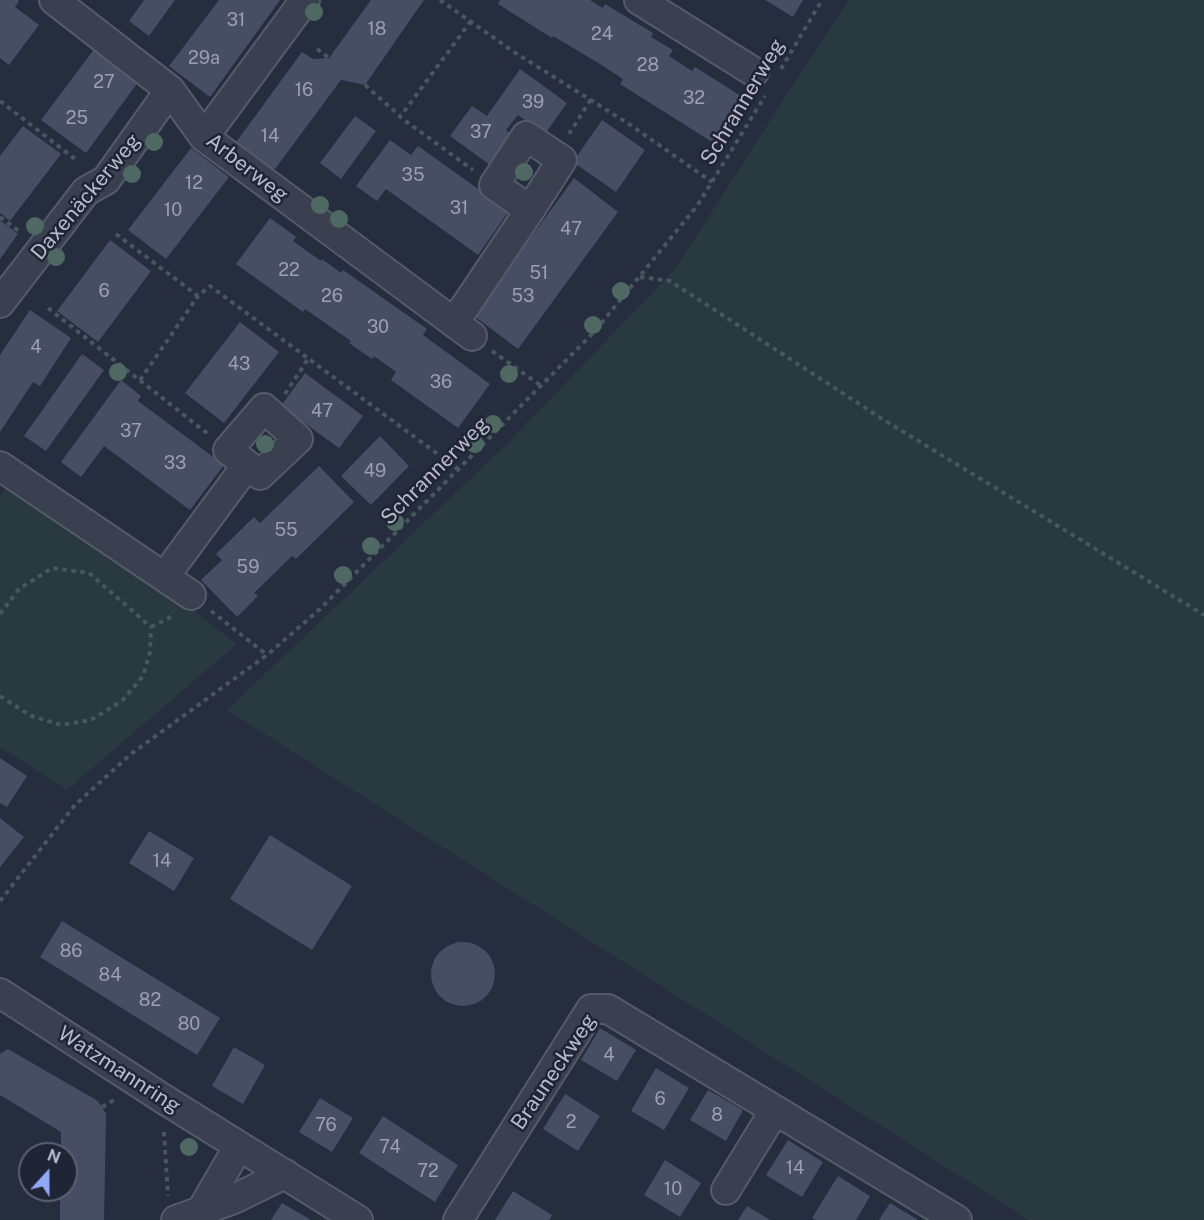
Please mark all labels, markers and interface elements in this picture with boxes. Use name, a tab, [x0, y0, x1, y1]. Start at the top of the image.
house number: 31	[227, 9, 245, 31]
house number: 18	[368, 18, 386, 40]
house number: 24	[591, 23, 613, 45]
street label: Schrannerweg	[695, 34, 791, 170]
house number: 29a	[188, 47, 220, 69]
house number: 28	[637, 54, 659, 76]
house number: 27	[93, 71, 115, 93]
house number: 16	[295, 79, 313, 101]
house number: 32	[683, 87, 705, 109]
house number: 39	[522, 91, 544, 113]
house number: 25	[66, 107, 88, 129]
house number: 37	[470, 121, 492, 143]
house number: 14	[261, 125, 279, 147]
street label: Arberweg	[201, 128, 293, 208]
street label: Daxenäckerweg	[26, 129, 146, 265]
house number: 35	[402, 164, 424, 186]
house number: 12	[185, 172, 203, 194]
house number: 31	[450, 197, 468, 219]
house number: 10	[164, 199, 182, 221]
house number: 47	[560, 218, 582, 240]
house number: 22	[278, 259, 300, 281]
house number: 51	[530, 262, 548, 284]
house number: 6	[98, 280, 110, 302]
house number: 26	[321, 285, 343, 307]
house number: 53	[512, 285, 534, 307]
house number: 30	[367, 316, 389, 338]
house number: 4	[30, 336, 42, 358]
house number: 43	[228, 353, 250, 375]
house number: 36	[430, 371, 452, 393]
house number: 47	[311, 400, 333, 422]
street label: Schrannerweg	[376, 412, 494, 530]
house number: 37	[120, 420, 142, 442]
house number: 33	[164, 452, 186, 474]
house number: 49	[364, 460, 386, 482]
house number: 55	[274, 519, 298, 541]
house number: 59	[237, 556, 259, 578]
house number: 14	[153, 850, 171, 872]
house number: 86	[60, 940, 82, 962]
house number: 84	[99, 964, 121, 986]
house number: 82	[139, 989, 161, 1011]
street label: Brauneckweg	[506, 1009, 602, 1135]
house number: 80	[178, 1013, 200, 1035]
street label: Watzmannring	[53, 1021, 185, 1119]
house number: 4	[603, 1044, 615, 1066]
house number: 6	[654, 1088, 666, 1110]
house number: 8	[711, 1104, 723, 1126]
house number: 2	[566, 1111, 576, 1133]
house number: 76	[315, 1114, 337, 1136]
house number: 74	[379, 1136, 401, 1158]
north arrow	[18, 1142, 78, 1202]
text: N	[45, 1145, 63, 1168]
house number: 14	[786, 1157, 804, 1179]
house number: 72	[417, 1160, 439, 1182]
house number: 10	[664, 1178, 682, 1200]

